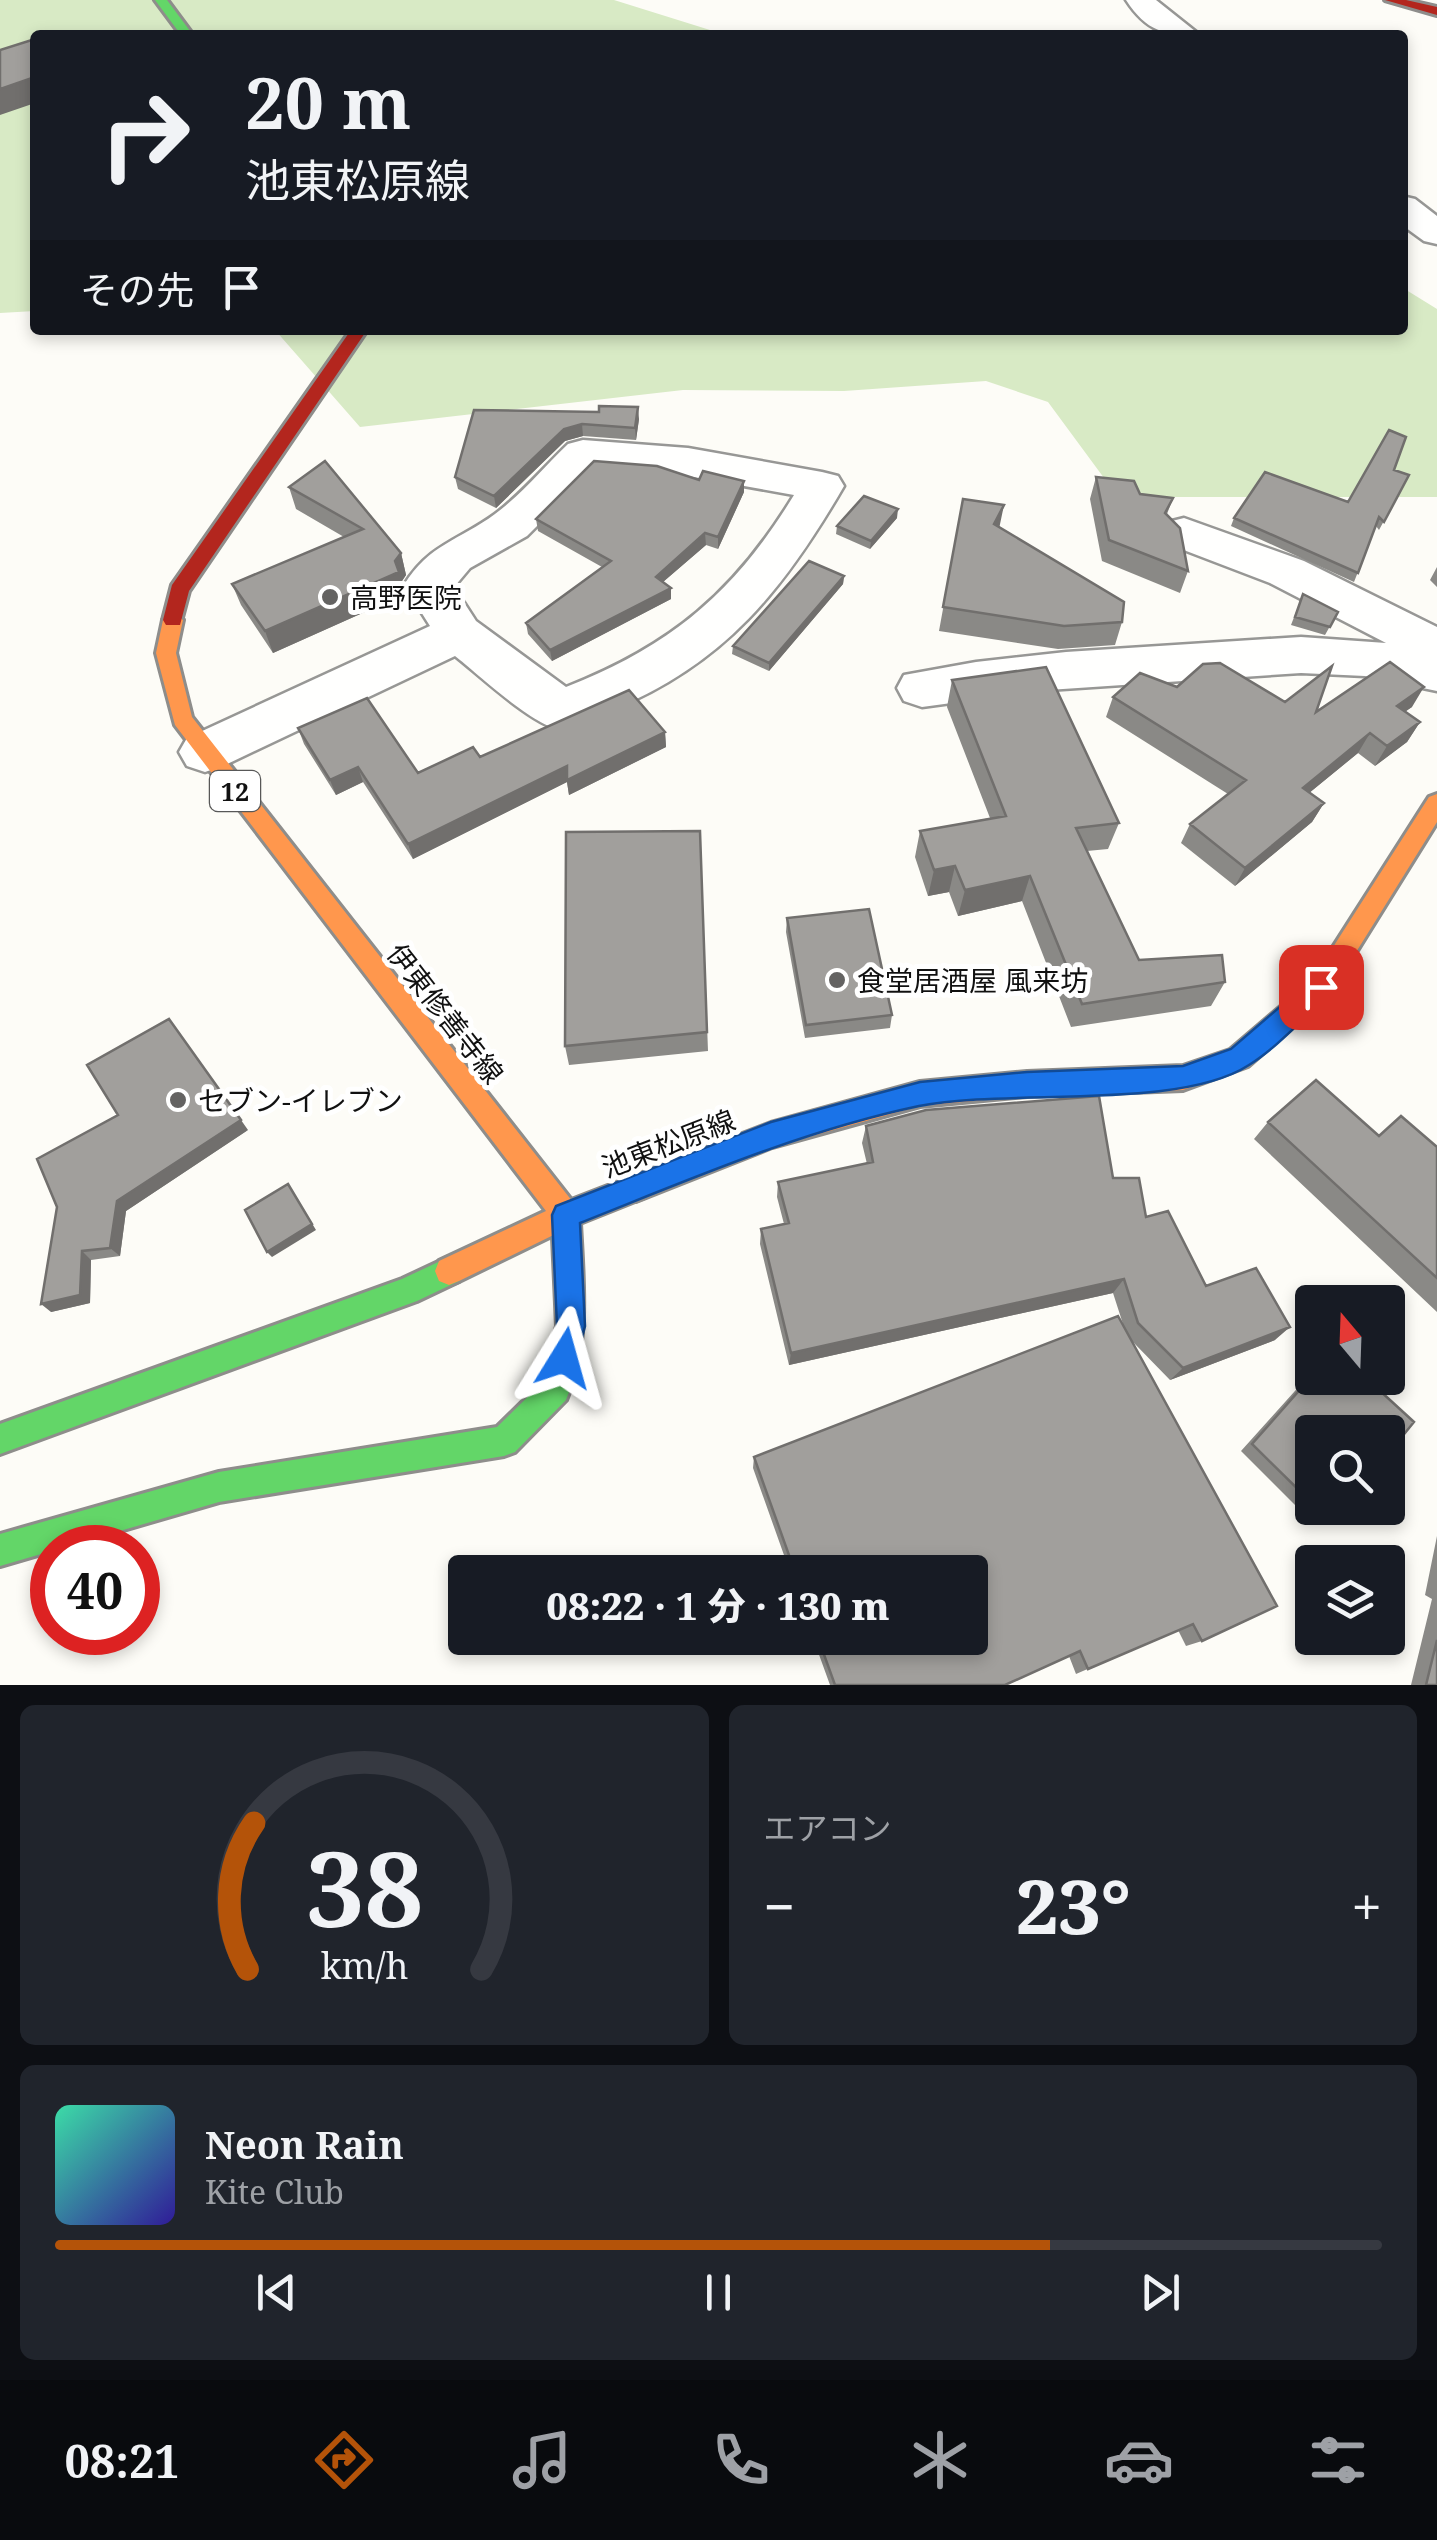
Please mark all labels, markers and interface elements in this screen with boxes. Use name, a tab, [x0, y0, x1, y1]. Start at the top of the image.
text: 20 m	[245, 54, 411, 150]
icon: right	[80, 70, 210, 200]
text: 池東松原線	[245, 149, 470, 210]
icon: arrive	[214, 260, 269, 315]
text: その先	[80, 263, 194, 315]
place label: 高野医院	[350, 578, 462, 616]
marker: 高野医院	[319, 586, 341, 608]
road number: 12	[210, 771, 260, 811]
street label: 伊東修善寺線	[379, 935, 513, 1091]
pin	[1279, 945, 1364, 1030]
icon: arrive	[1294, 960, 1349, 1015]
place label: 食堂居酒屋 風来坊	[857, 961, 1088, 999]
marker: 食堂居酒屋 風来坊	[826, 969, 848, 991]
place label: セブン-イレブン	[198, 1081, 403, 1119]
marker: セブン-イレブン	[167, 1089, 189, 1111]
street label: 池東松原線	[596, 1100, 740, 1186]
north arrow	[1295, 1285, 1405, 1395]
map controls	[1295, 1285, 1405, 1655]
position arrow	[512, 1306, 616, 1410]
button: search	[1295, 1415, 1405, 1525]
speed limit sign: 40	[30, 1525, 160, 1655]
button: layers	[1295, 1545, 1405, 1655]
text: 08:22 · 1 分 · 130 m	[546, 1579, 890, 1631]
text: エアコン	[764, 1806, 892, 1849]
text: 38	[305, 1816, 423, 1957]
text: 23°	[1016, 1854, 1131, 1956]
text: −	[764, 1868, 795, 1943]
text: +	[1351, 1868, 1382, 1943]
text: km/h	[320, 1941, 408, 1989]
text: Neon Rain	[205, 2118, 404, 2170]
text: Kite Club	[205, 2170, 344, 2213]
icon: previous	[249, 2265, 304, 2320]
icon: pause	[691, 2265, 746, 2320]
icon: next	[1133, 2265, 1188, 2320]
icon: directions	[309, 2425, 379, 2495]
icon: music	[507, 2425, 577, 2495]
icon: phone	[706, 2425, 776, 2495]
icon: climate	[905, 2425, 975, 2495]
icon: car	[1104, 2425, 1174, 2495]
icon: filters	[1303, 2425, 1373, 2495]
text: 08:21	[64, 2430, 180, 2491]

